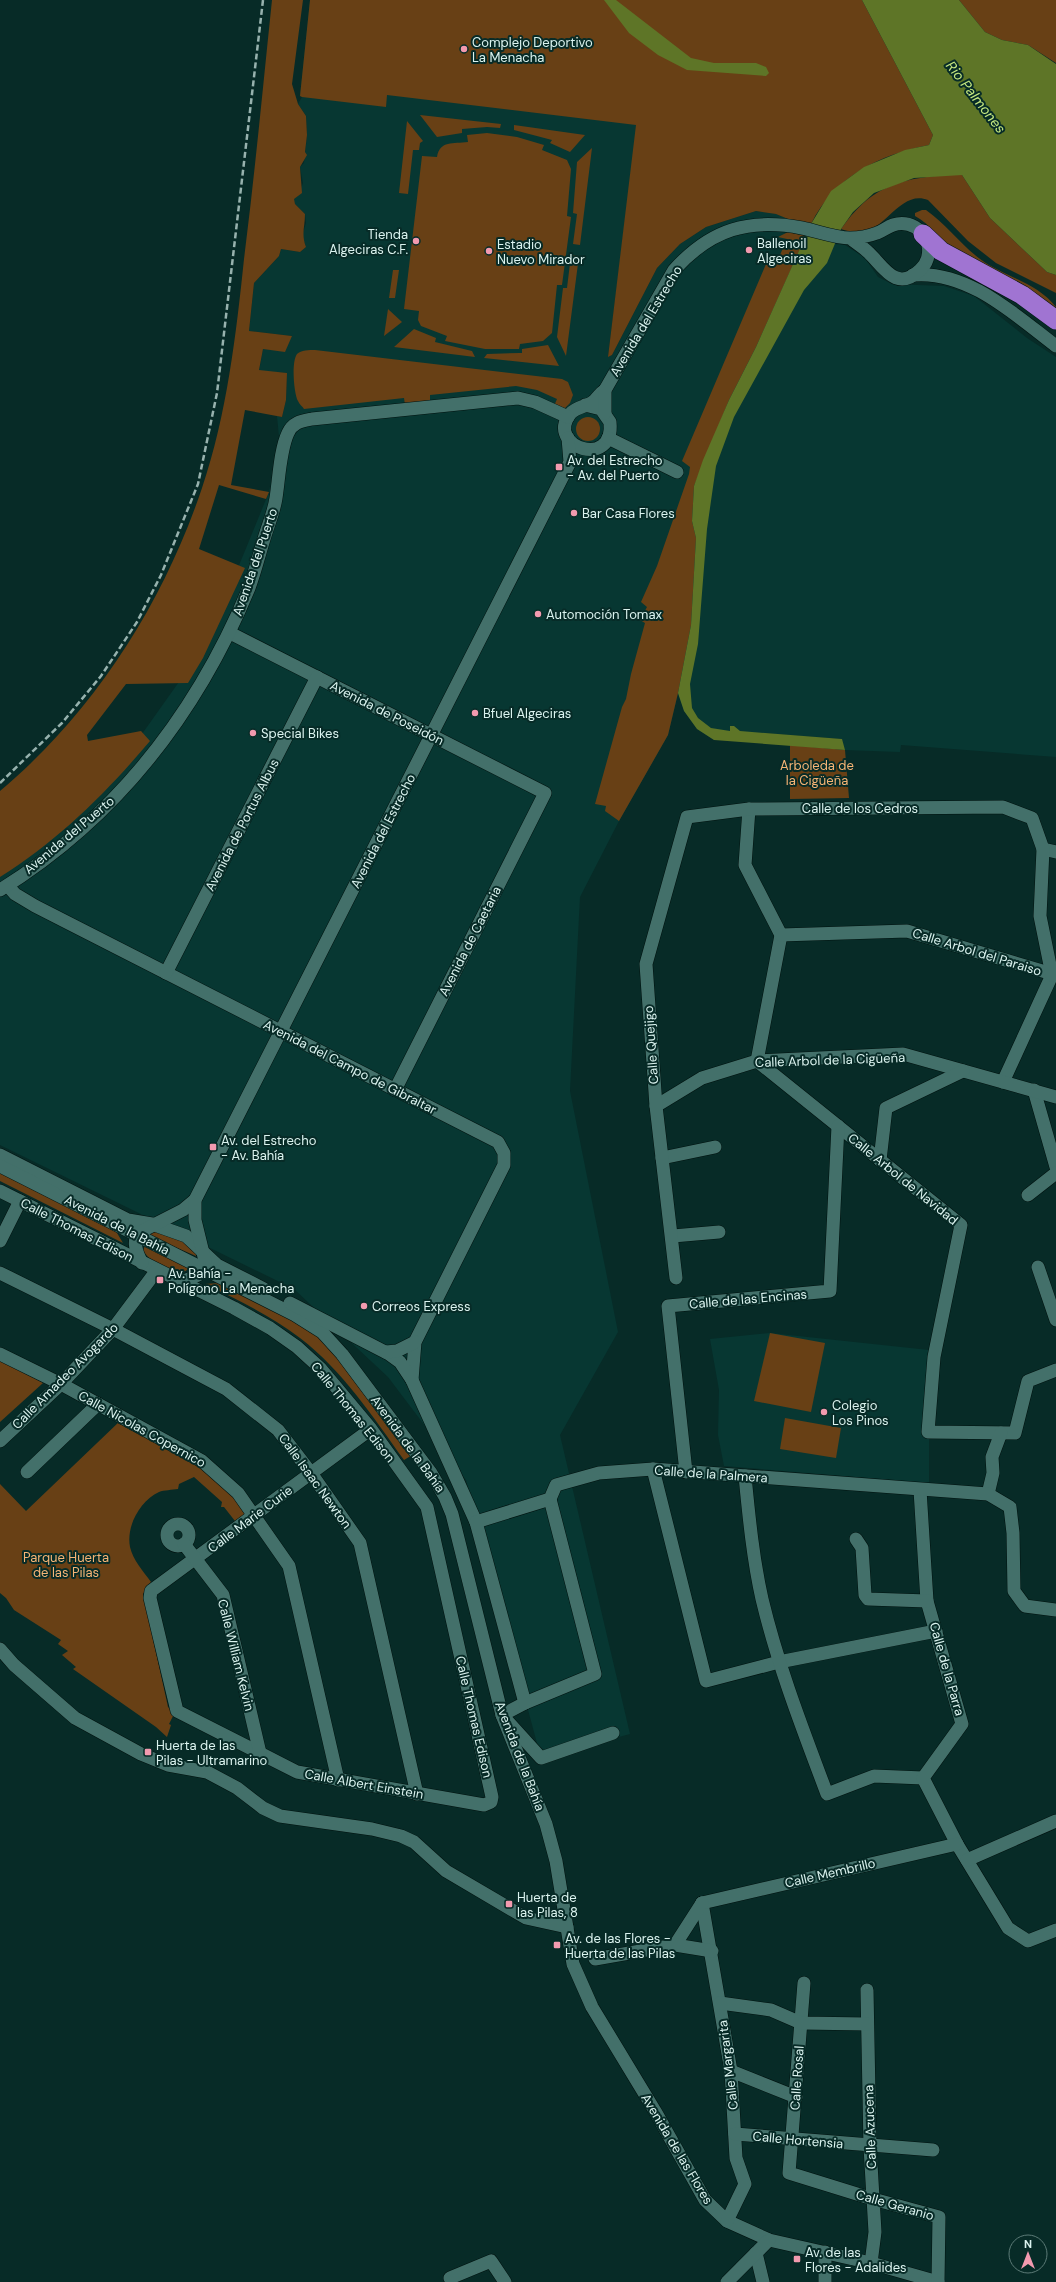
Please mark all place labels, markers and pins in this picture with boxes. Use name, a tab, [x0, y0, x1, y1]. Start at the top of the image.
place label: Complejo Deportivo La Menacha	[472, 34, 593, 66]
marker: Complejo Deportivo La Menacha	[459, 44, 469, 54]
place label: Tienda Algeciras C.F.	[329, 226, 408, 258]
place label: Ballenoil Algeciras	[757, 235, 812, 267]
marker: Tienda Algeciras C.F.	[411, 236, 421, 246]
place label: Estadio Nuevo Mirador	[497, 236, 585, 268]
marker: Ballenoil Algeciras	[744, 245, 754, 255]
marker: Estadio Nuevo Mirador	[484, 246, 494, 256]
place label: Av. del Estrecho - Av. del Puerto	[567, 452, 663, 484]
marker: Av. del Estrecho - Av. del Puerto	[554, 462, 564, 472]
place label: Bar Casa Flores	[582, 505, 675, 522]
marker: Bar Casa Flores	[569, 508, 579, 518]
place label: Automoción Tomax	[546, 606, 663, 623]
marker: Automoción Tomax	[533, 609, 543, 619]
place label: Bfuel Algeciras	[483, 705, 571, 722]
marker: Bfuel Algeciras	[470, 708, 480, 718]
place label: Special Bikes	[261, 725, 339, 742]
marker: Special Bikes	[248, 728, 258, 738]
place label: Av. del Estrecho - Av. Bahía	[221, 1132, 317, 1164]
marker: Av. del Estrecho - Av. Bahía	[208, 1142, 218, 1152]
place label: Av. Bahía - Polígono La Menacha	[168, 1265, 294, 1297]
marker: Av. Bahía - Polígono La Menacha	[155, 1275, 165, 1285]
place label: Correos Express	[372, 1298, 470, 1315]
marker: Correos Express	[359, 1301, 369, 1311]
place label: Colegio Los Pinos	[832, 1397, 889, 1429]
marker: Colegio Los Pinos	[819, 1407, 829, 1417]
place label: Huerta de las Pilas - Ultramarino	[156, 1737, 268, 1769]
marker: Huerta de las Pilas - Ultramarino	[143, 1747, 153, 1757]
place label: Huerta de las Pilas, 8	[517, 1889, 578, 1921]
marker: Huerta de las Pilas, 8	[504, 1899, 514, 1909]
place label: Av. de las Flores - Huerta de las Pilas	[565, 1930, 675, 1962]
marker: Av. de las Flores - Huerta de las Pilas	[552, 1940, 562, 1950]
place label: Av. de las Flores - Adalides	[805, 2244, 907, 2276]
marker: Av. de las Flores - Adalides	[792, 2254, 802, 2264]

